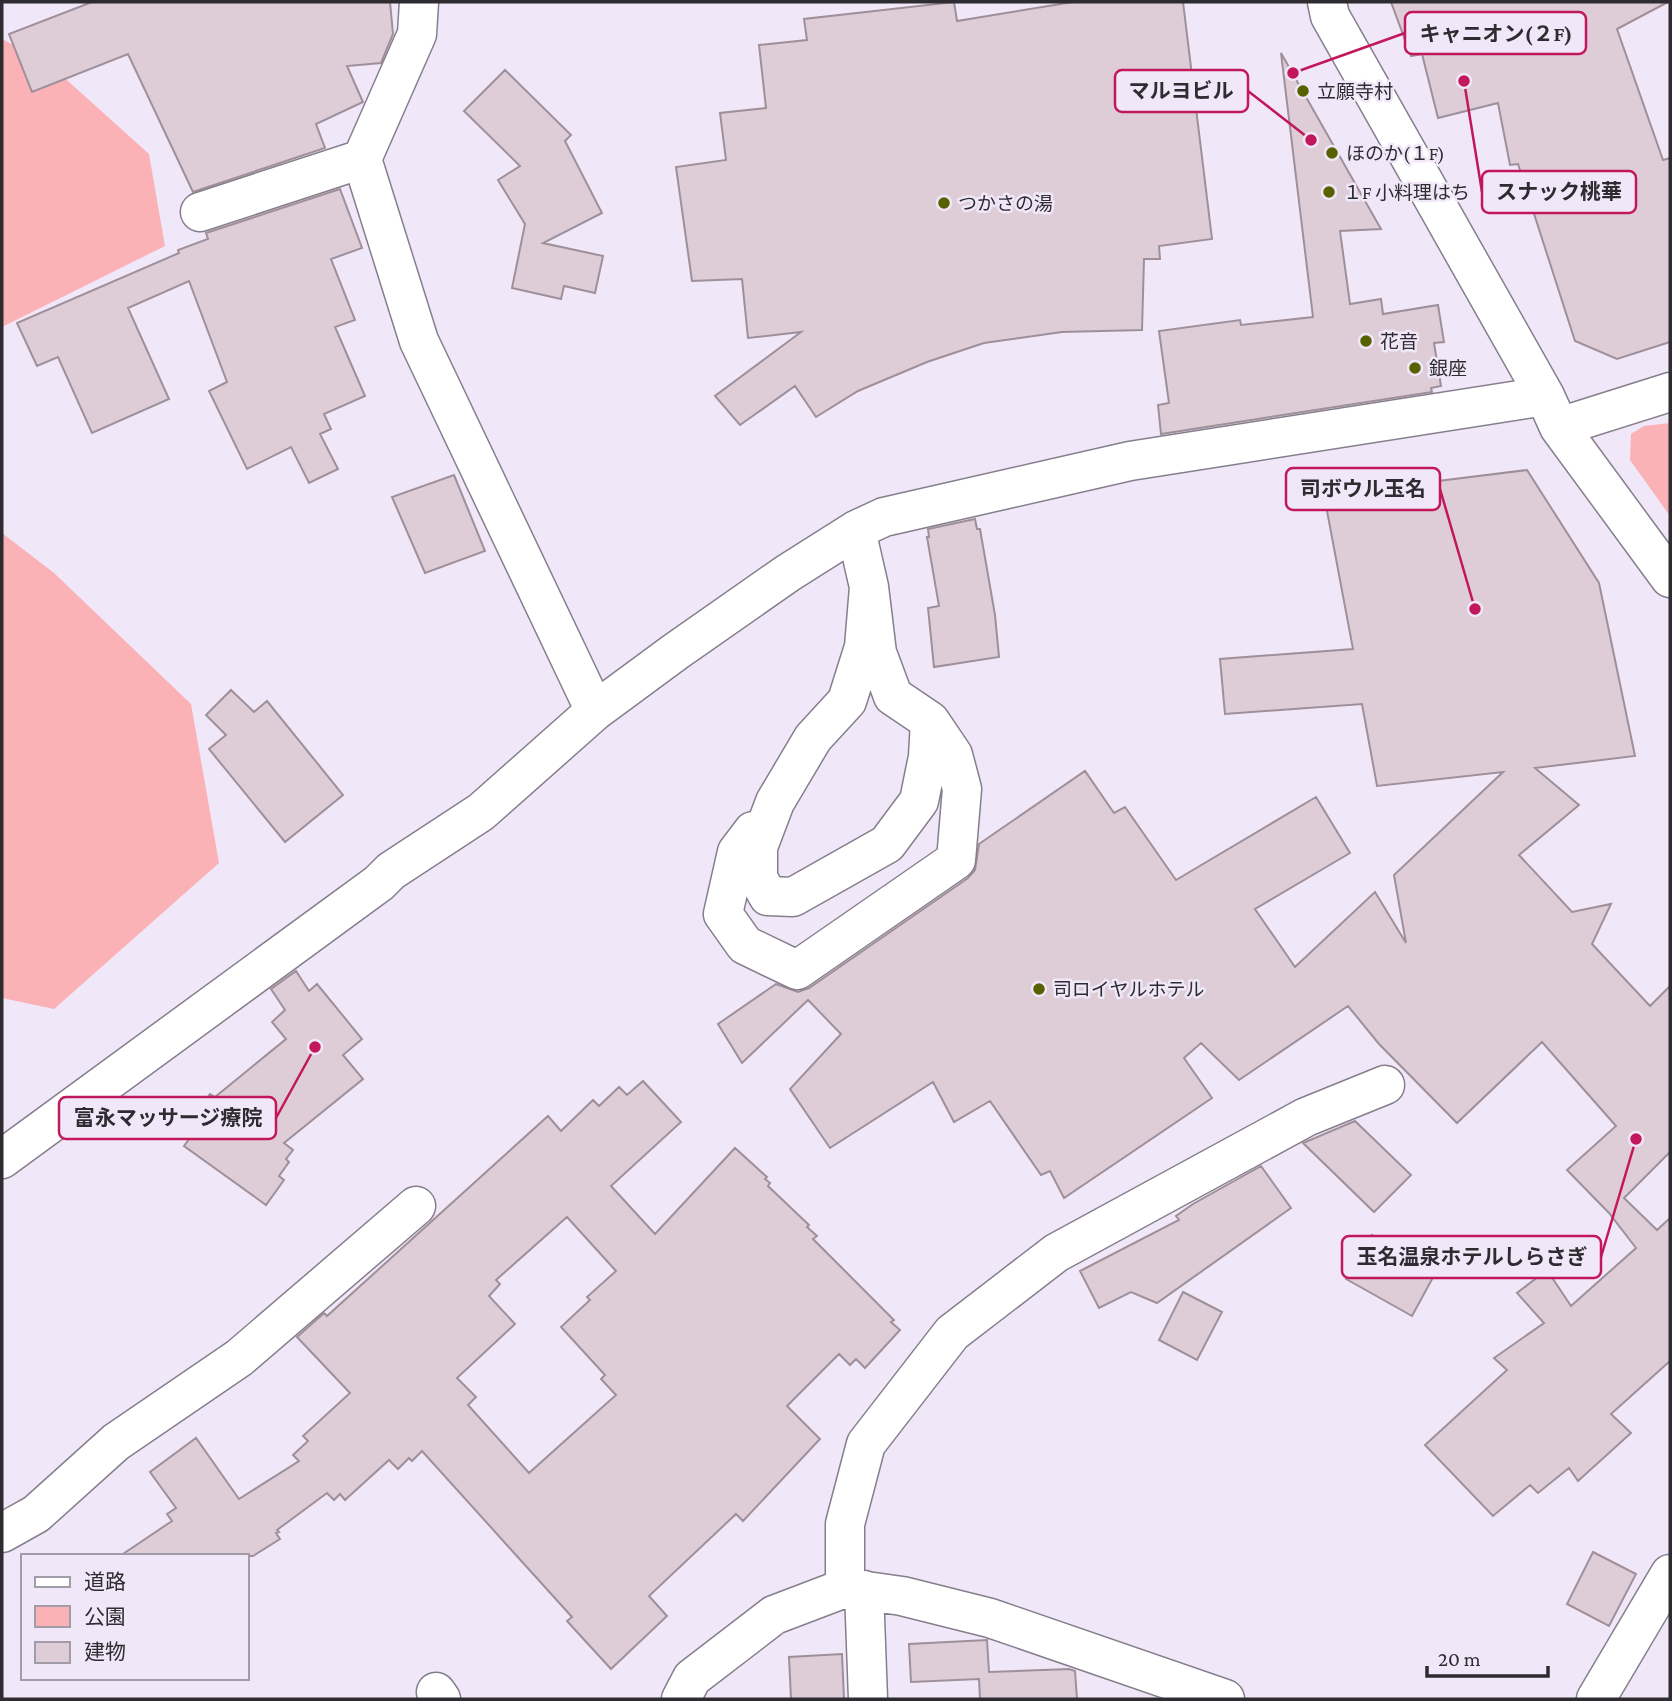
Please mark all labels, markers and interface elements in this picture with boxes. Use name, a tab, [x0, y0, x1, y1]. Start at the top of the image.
callout: キャニオン(２F)	[1405, 12, 1586, 54]
text: キャニオン(２F)	[1419, 22, 1573, 46]
callout: マルヨビル	[1115, 70, 1248, 112]
text: マルヨビル	[1129, 79, 1234, 103]
place label: 立願寺村	[1317, 81, 1393, 102]
marker: 立願寺村	[1295, 83, 1311, 99]
place label: ほのか(１F)	[1346, 143, 1445, 165]
marker: ほのか(１F)	[1324, 145, 1340, 161]
callout: スナック桃華	[1482, 171, 1636, 213]
text: スナック桃華	[1496, 180, 1622, 204]
place label: １F 小料理はち	[1343, 182, 1470, 203]
marker: １F 小料理はち	[1321, 184, 1337, 200]
place label: つかさの湯	[958, 193, 1053, 214]
marker: つかさの湯	[936, 195, 952, 211]
place label: 花音	[1380, 331, 1418, 352]
marker: 花音	[1358, 333, 1374, 349]
place label: 銀座	[1429, 358, 1467, 379]
marker: 銀座	[1407, 360, 1423, 376]
callout: 司ボウル玉名	[1286, 468, 1440, 510]
text: 司ボウル玉名	[1300, 477, 1426, 501]
place label: 司ロイヤルホテル	[1053, 979, 1204, 1000]
marker: 司ロイヤルホテル	[1031, 981, 1047, 997]
callout: 富永マッサージ療院	[59, 1097, 276, 1139]
text: 富永マッサージ療院	[74, 1106, 262, 1130]
callout: 玉名温泉ホテルしらさぎ	[1342, 1236, 1601, 1278]
text: 玉名温泉ホテルしらさぎ	[1357, 1245, 1588, 1269]
legend	[21, 1554, 248, 1680]
text: 道路	[84, 1570, 126, 1594]
text: 公園	[84, 1605, 126, 1629]
scale bar	[1427, 1634, 1548, 1678]
text: 建物	[84, 1640, 126, 1664]
text: 20 m	[1438, 1647, 1481, 1671]

